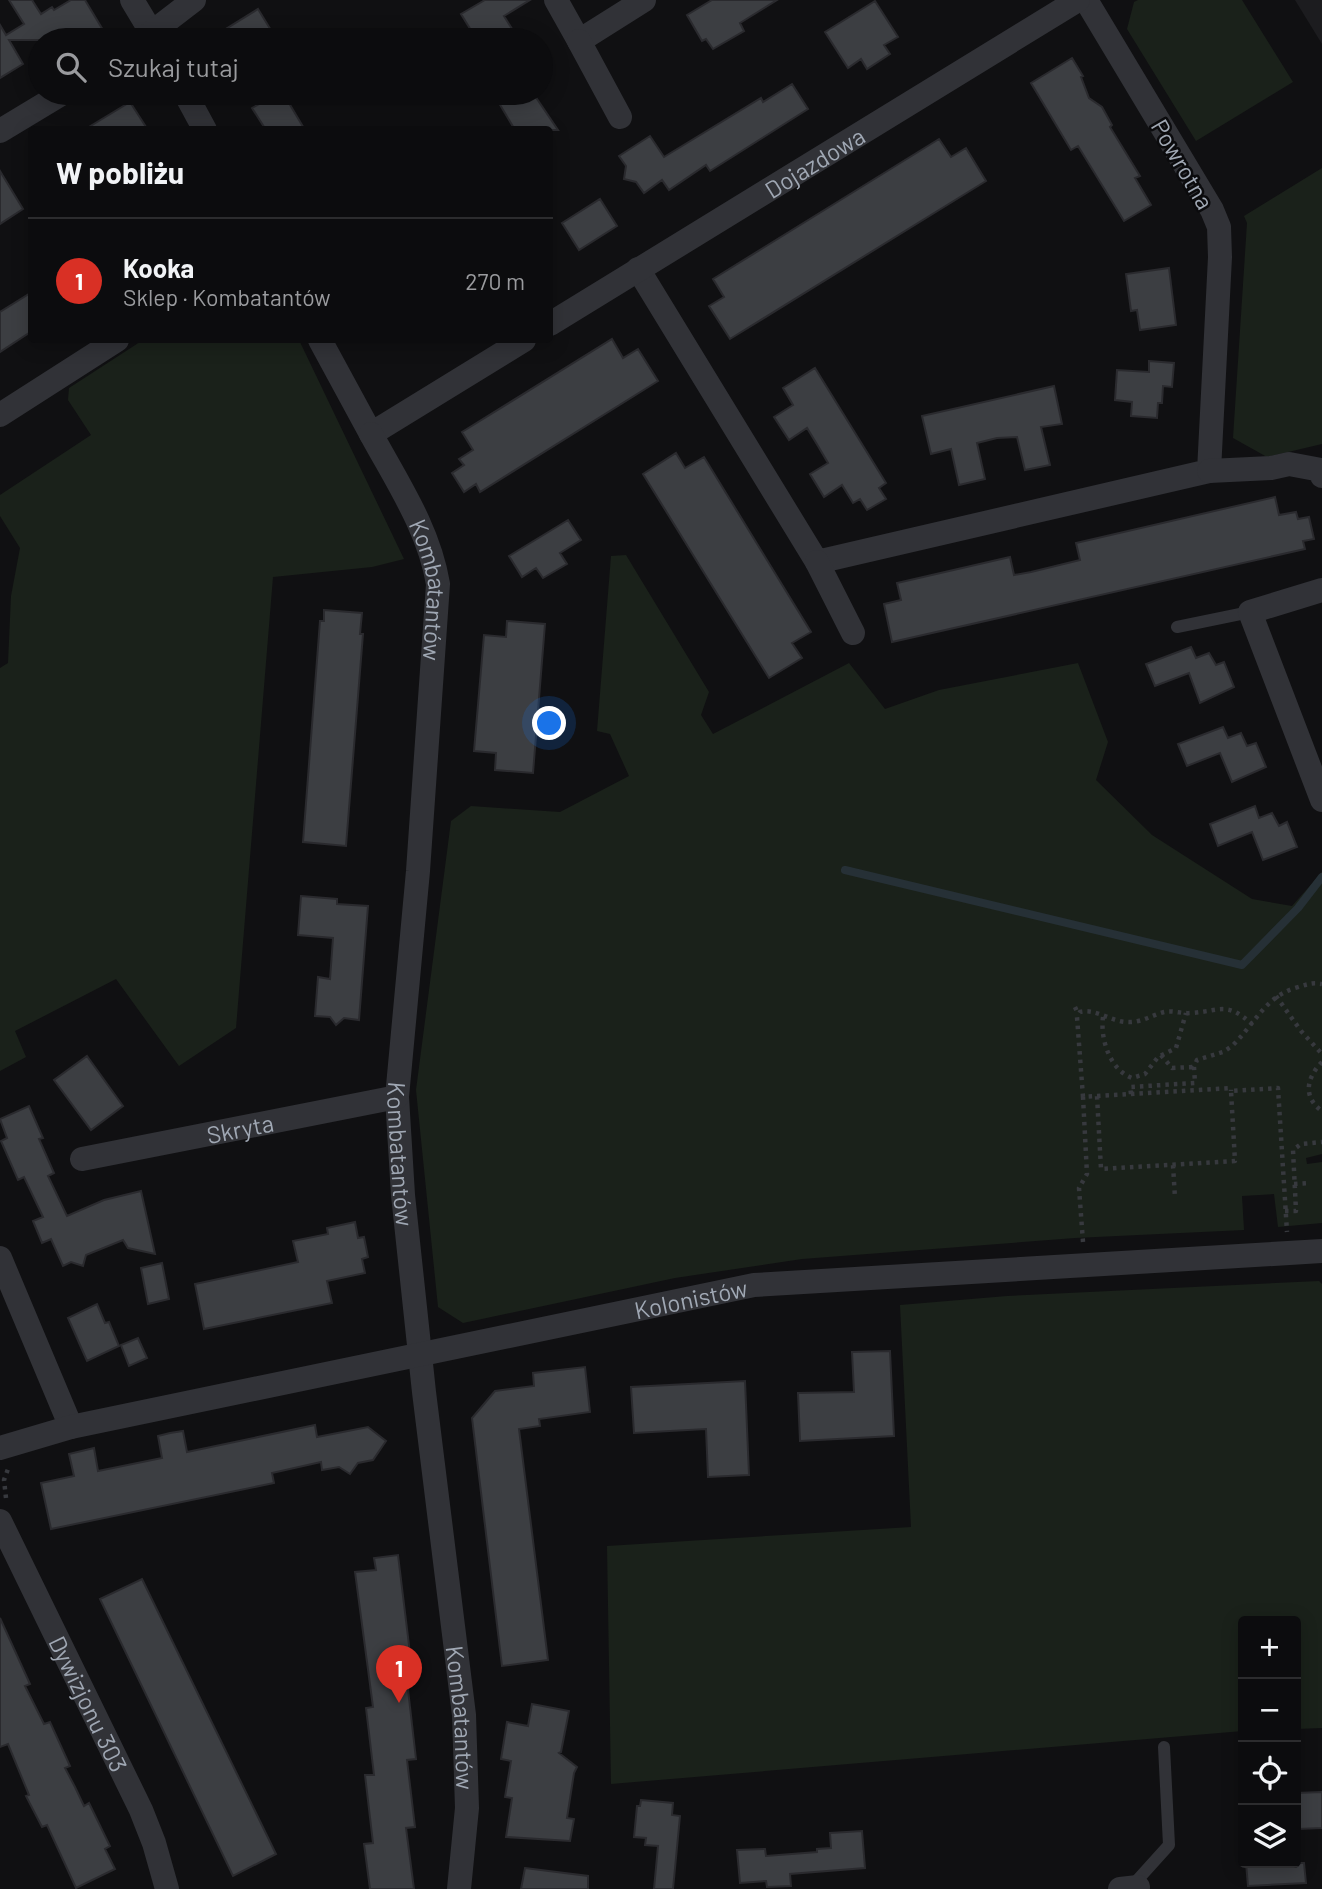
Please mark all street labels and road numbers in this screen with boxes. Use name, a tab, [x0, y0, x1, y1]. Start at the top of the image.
street label: Powrotna	[1146, 114, 1220, 214]
street label: Dojazdowa	[759, 120, 869, 203]
street label: Kombatantów	[404, 514, 453, 662]
street label: Kombatantów	[382, 1081, 421, 1228]
street label: Skryta	[204, 1107, 276, 1149]
street label: Kolonistów	[632, 1272, 750, 1324]
street label: Dywizjonu 303	[44, 1631, 134, 1776]
street label: Kombatantów	[441, 1644, 481, 1790]

